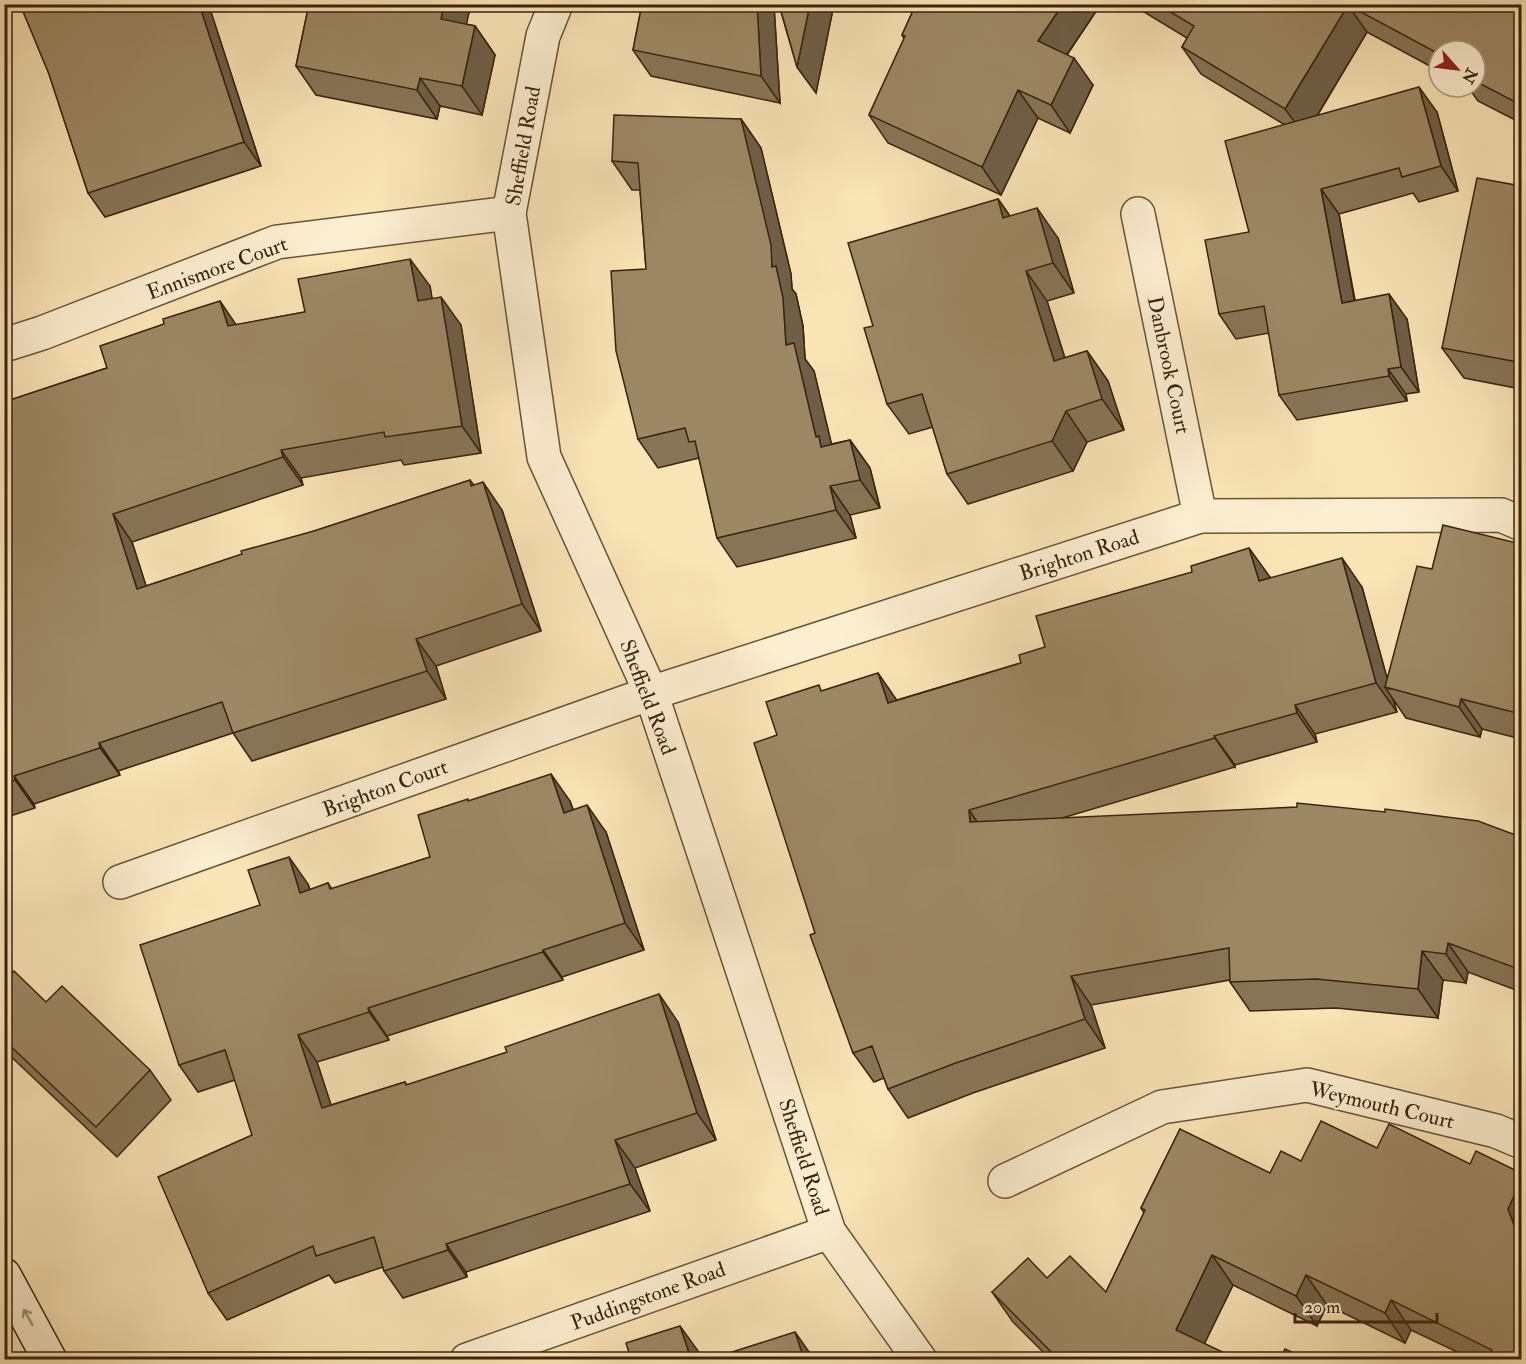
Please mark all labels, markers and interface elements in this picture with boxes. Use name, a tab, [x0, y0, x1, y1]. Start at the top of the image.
north arrow	[1427, 39, 1487, 99]
text: N	[1457, 64, 1482, 87]
street label: Sheffield Road	[500, 83, 547, 208]
street label: Ennismore Court	[143, 230, 291, 306]
street label: Danbrook Court	[1141, 294, 1196, 437]
street label: Brighton Road	[1016, 523, 1143, 588]
street label: Sheffield Road	[613, 636, 682, 759]
street label: Brighton Court	[319, 753, 452, 824]
street label: Weymouth Court	[1306, 1075, 1457, 1135]
street label: Sheffield Road	[772, 1095, 835, 1220]
street label: Puddingstone Road	[567, 1256, 730, 1337]
scale bar	[1295, 1286, 1438, 1324]
text: 20 m	[1304, 1296, 1340, 1319]
one-way arrow	[22, 1309, 34, 1326]

